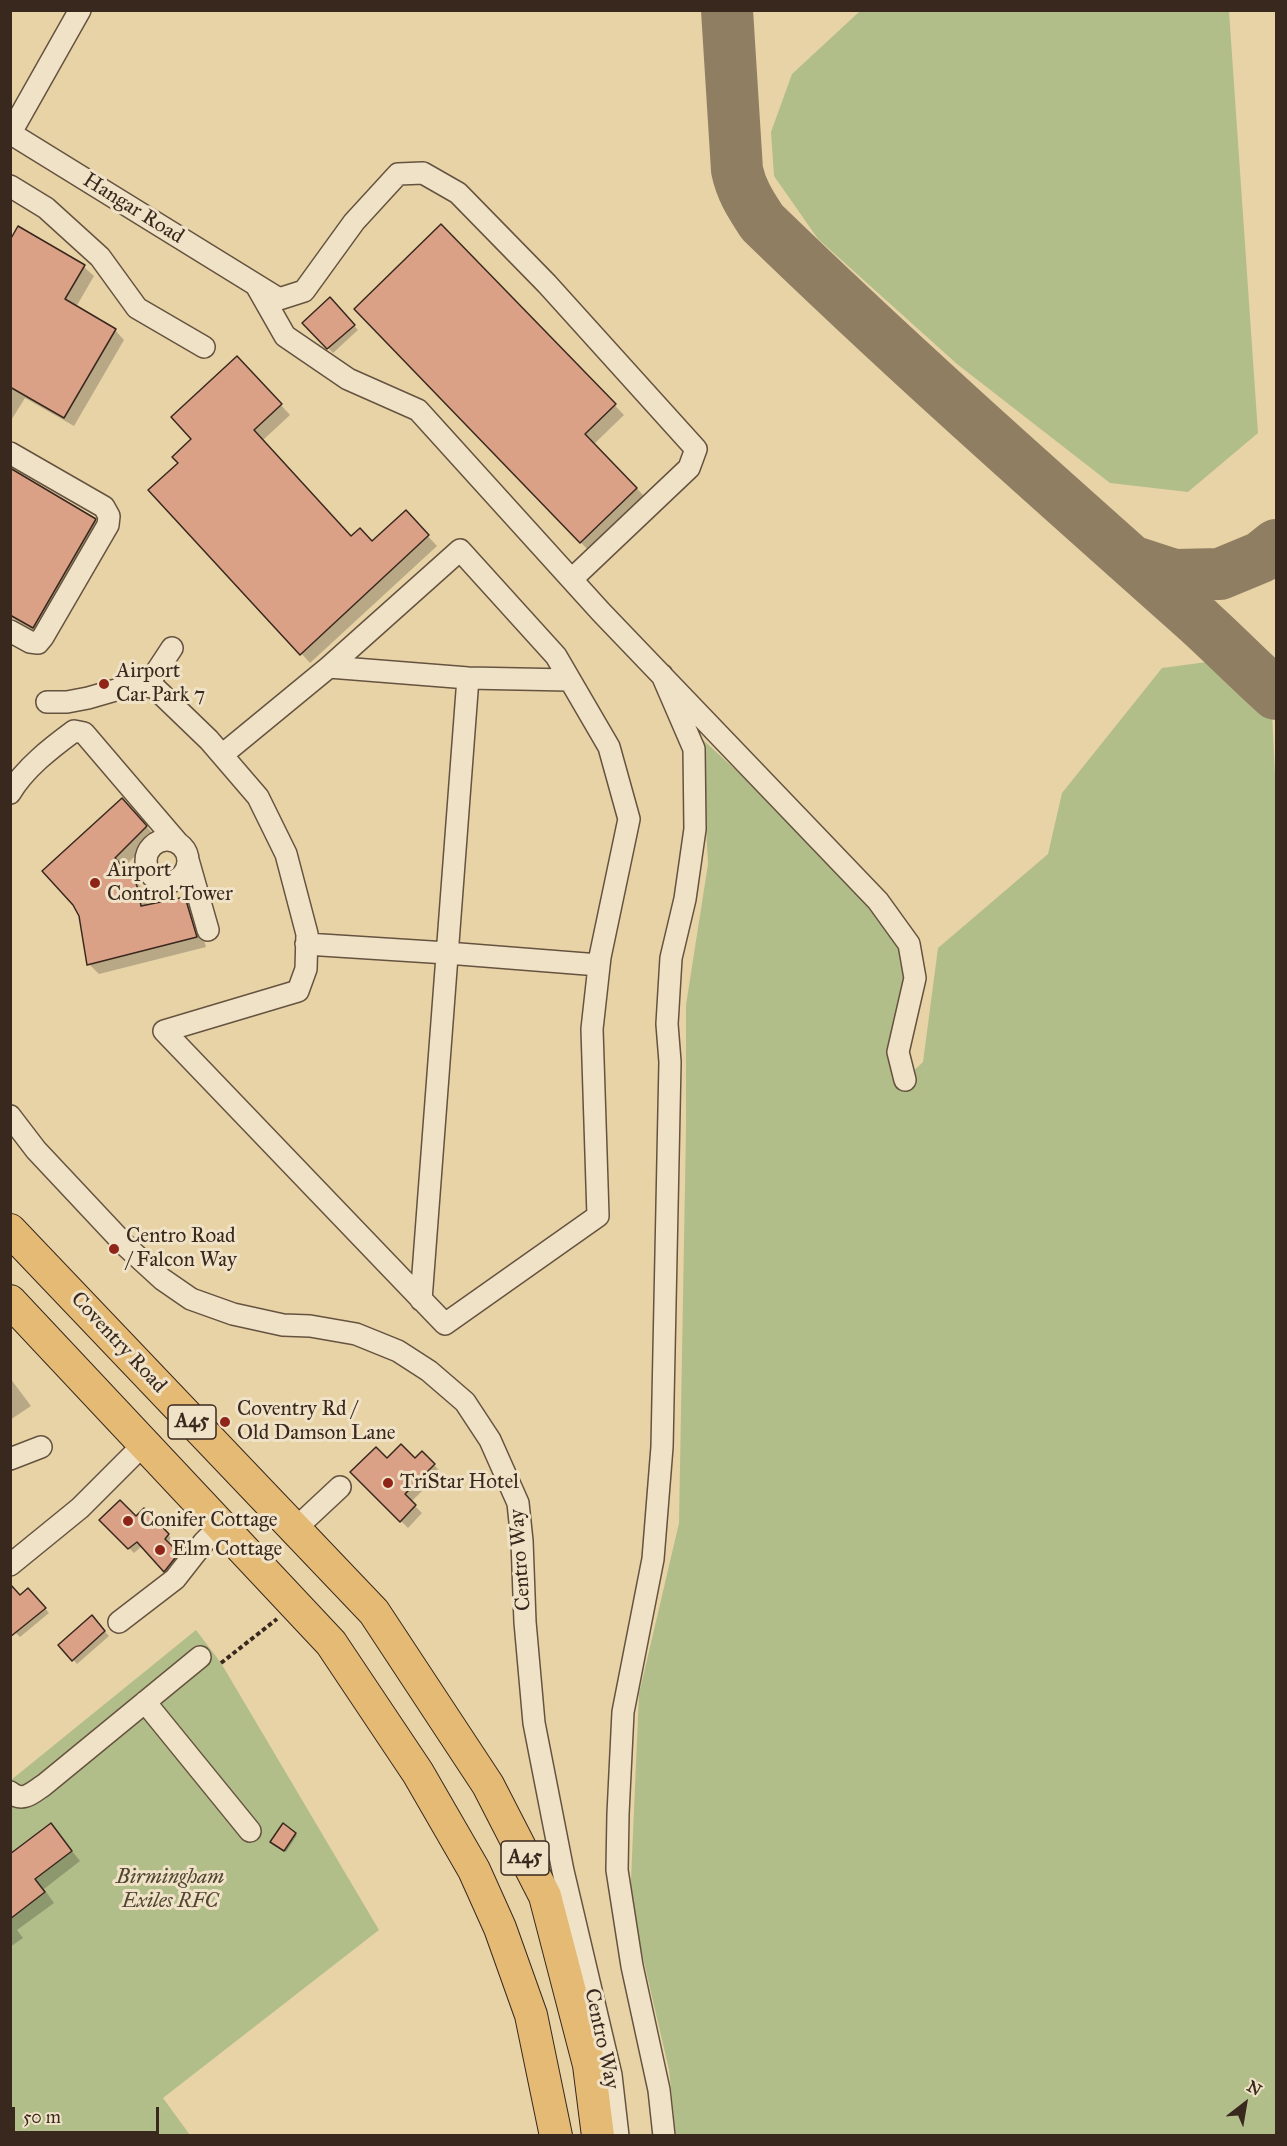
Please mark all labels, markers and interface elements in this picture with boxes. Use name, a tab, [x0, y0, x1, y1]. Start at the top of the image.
street label: Hangar Road	[78, 168, 188, 250]
place label: Airport Car Park 7	[116, 659, 205, 709]
marker: Airport Car Park 7	[97, 677, 111, 691]
place label: Airport Control Tower	[107, 858, 233, 908]
marker: Airport Control Tower	[88, 876, 102, 890]
place label: Centro Road / Falcon Way	[126, 1224, 237, 1274]
marker: Centro Road / Falcon Way	[107, 1242, 121, 1256]
street label: Coventry Road	[65, 1287, 171, 1399]
place label: Coventry Rd / Old Damson Lane	[237, 1397, 396, 1447]
road number: A45	[168, 1405, 216, 1439]
marker: Coventry Rd / Old Damson Lane	[218, 1415, 232, 1429]
place label: TriStar Hotel	[400, 1470, 519, 1496]
marker: TriStar Hotel	[381, 1476, 395, 1490]
place label: Conifer Cottage	[140, 1508, 278, 1534]
street label: Centro Way	[505, 1508, 537, 1612]
marker: Conifer Cottage	[121, 1514, 135, 1528]
place label: Elm Cottage	[172, 1537, 282, 1563]
marker: Elm Cottage	[153, 1543, 167, 1557]
road number: A45	[501, 1841, 549, 1875]
park label: Birmingham Exiles RFC	[116, 1865, 224, 1915]
street label: Centro Way	[578, 1986, 624, 2092]
north arrow	[1215, 2074, 1275, 2134]
text: N	[1244, 2076, 1265, 2100]
scale bar	[15, 2095, 162, 2133]
text: 50 m	[23, 2106, 61, 2128]

